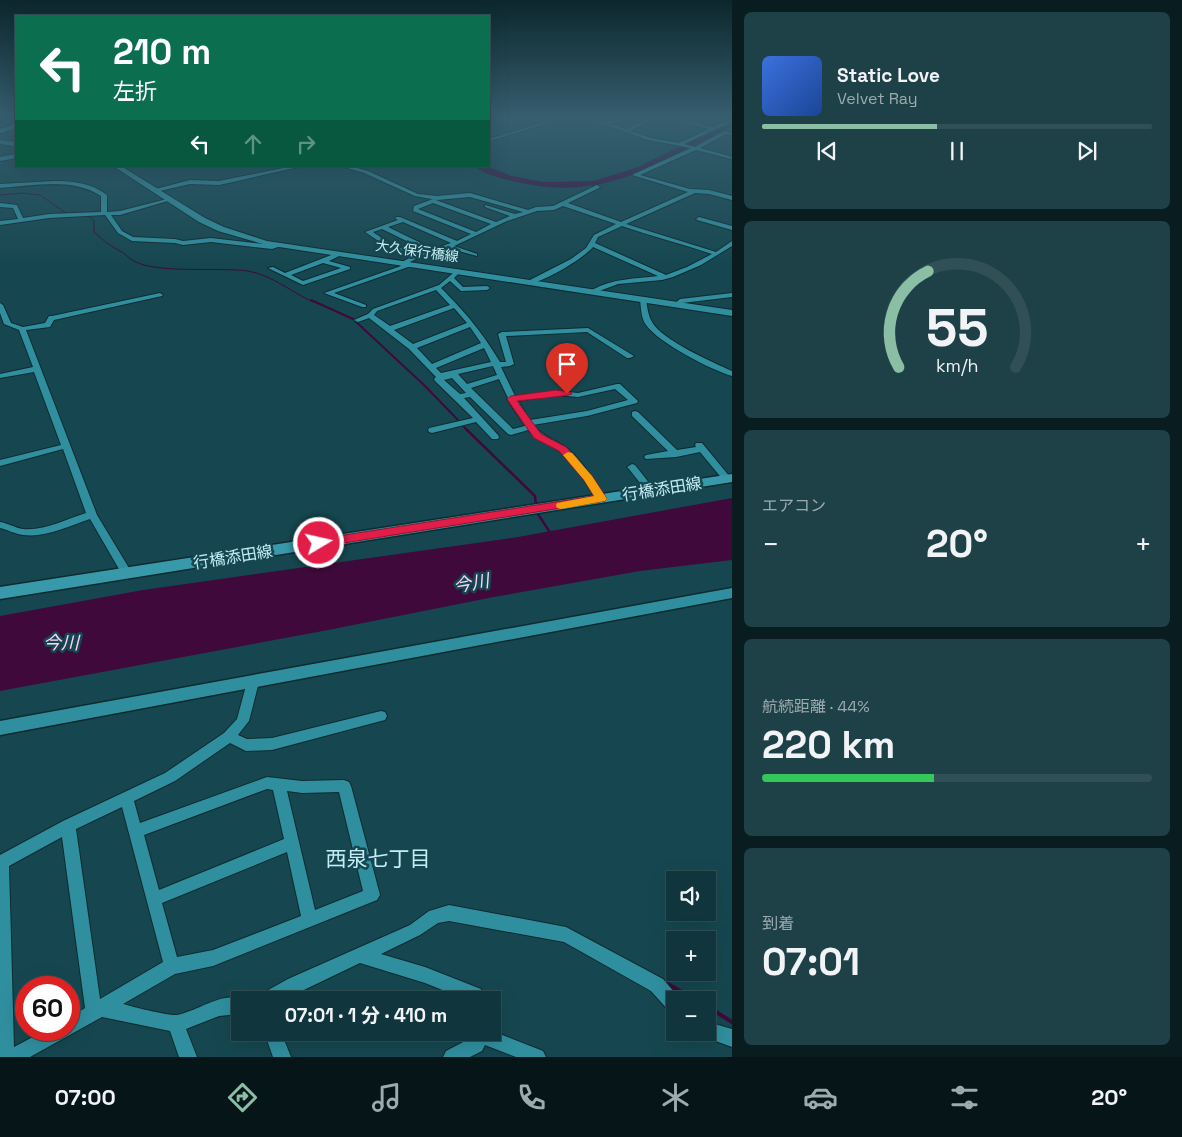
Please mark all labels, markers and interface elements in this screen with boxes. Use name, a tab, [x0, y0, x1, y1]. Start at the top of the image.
text: 210 m	[113, 30, 211, 74]
icon: left	[30, 35, 95, 100]
text: Static Love	[837, 63, 940, 88]
text: 左折	[113, 77, 157, 105]
text: Velvet Ray	[837, 88, 918, 109]
icon: left	[186, 130, 214, 158]
icon: ahead	[239, 130, 267, 158]
icon: right	[292, 130, 320, 158]
icon: previous	[813, 137, 841, 165]
icon: pause	[943, 137, 971, 165]
icon: next	[1073, 137, 1101, 165]
street label: 大久保行橋線	[374, 236, 460, 266]
text: 55	[926, 295, 988, 361]
pin	[546, 343, 588, 394]
icon: arrive	[553, 350, 581, 378]
text: km/h	[936, 354, 978, 377]
street label: 行橋添田線	[621, 472, 703, 506]
text: エアコン	[762, 495, 826, 516]
position arrow	[292, 516, 344, 568]
text: 20°	[926, 520, 988, 568]
text: −	[762, 526, 779, 562]
text: +	[1135, 526, 1152, 562]
street label: 行橋添田線	[192, 540, 274, 574]
water label: 今川	[451, 568, 493, 597]
water label: 今川	[43, 631, 81, 654]
text: 航続距離 · 44%	[762, 696, 870, 717]
text: 220 km	[762, 721, 895, 769]
district label: 西泉七丁目	[326, 845, 431, 872]
map controls	[666, 871, 716, 1041]
button: sound	[666, 871, 716, 921]
text: 到着	[762, 913, 794, 934]
button: +	[666, 931, 716, 981]
text: 07:01	[762, 938, 860, 986]
speed limit sign: 60	[15, 976, 80, 1041]
button: −	[666, 991, 716, 1041]
text: 07:01 · 1 分 · 410 m	[285, 1003, 447, 1028]
icon: directions	[225, 1080, 260, 1115]
icon: music	[369, 1080, 404, 1115]
icon: phone	[514, 1080, 549, 1115]
icon: climate	[658, 1080, 693, 1115]
icon: car	[803, 1080, 838, 1115]
icon: filters	[947, 1080, 982, 1115]
text: 07:00	[55, 1083, 116, 1111]
text: 20°	[1091, 1083, 1127, 1111]

